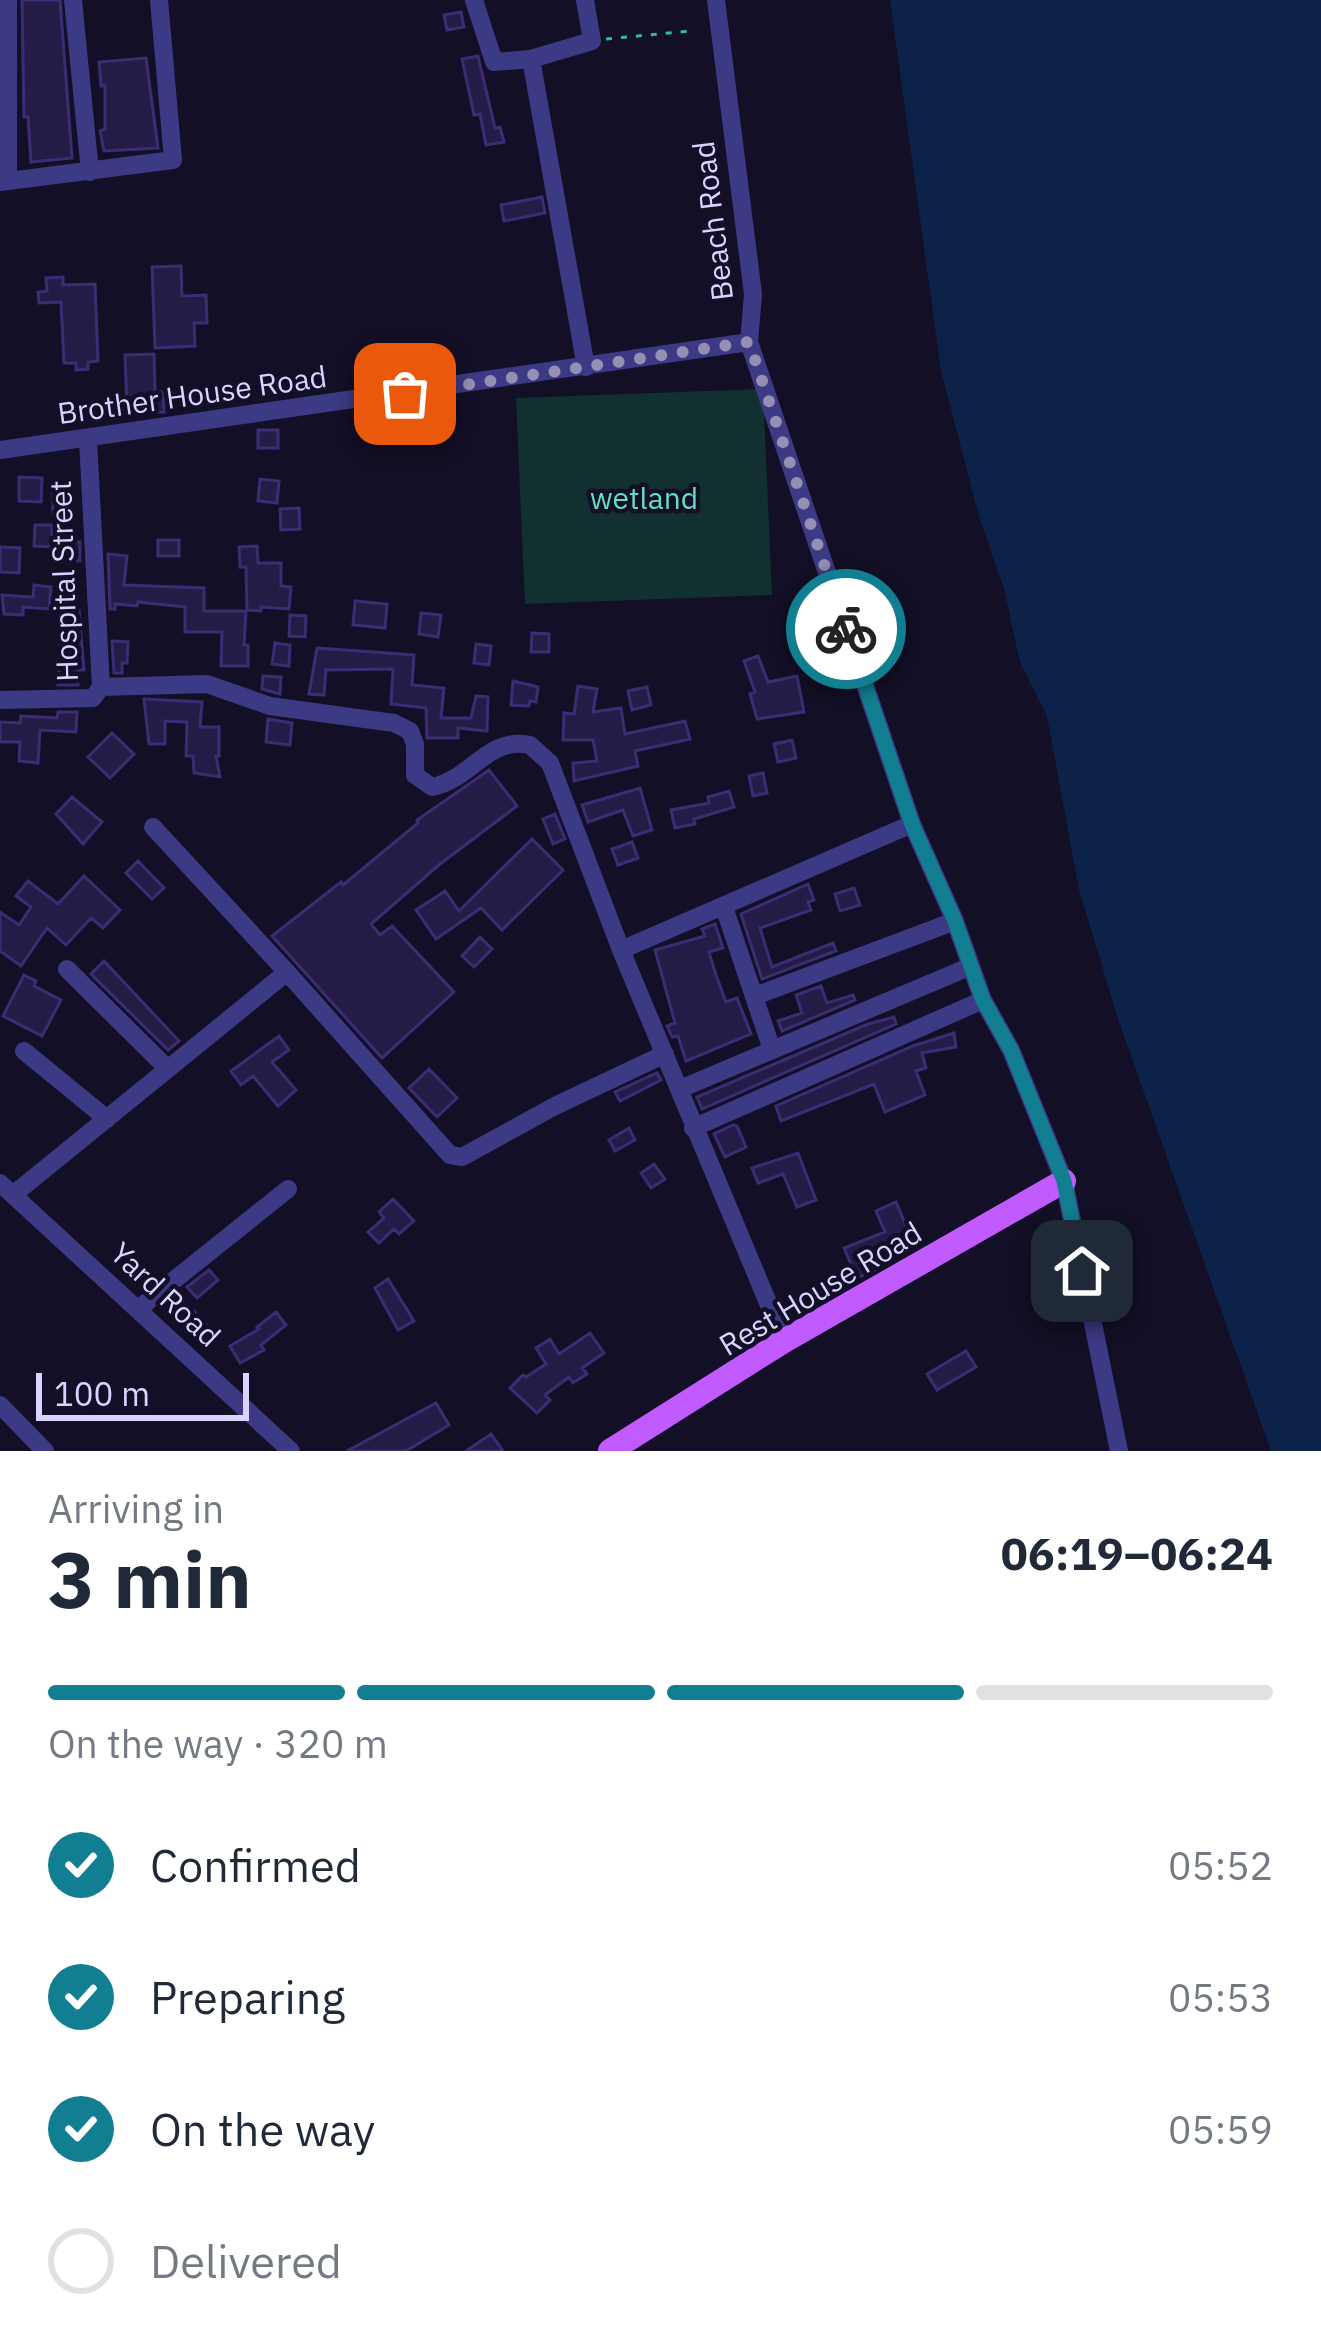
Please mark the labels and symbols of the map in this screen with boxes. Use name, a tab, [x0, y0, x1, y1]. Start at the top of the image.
street label: Beach Road	[683, 139, 741, 303]
pin	[354, 343, 456, 445]
street label: Brother House Road	[55, 356, 329, 432]
park label: wetland	[590, 478, 698, 517]
street label: Hospital Street	[40, 480, 86, 682]
courier	[786, 569, 906, 689]
street label: Rest House Road	[712, 1212, 928, 1364]
pin	[1031, 1220, 1133, 1322]
street label: Yard Road	[103, 1233, 229, 1355]
scale bar	[36, 1367, 249, 1420]

